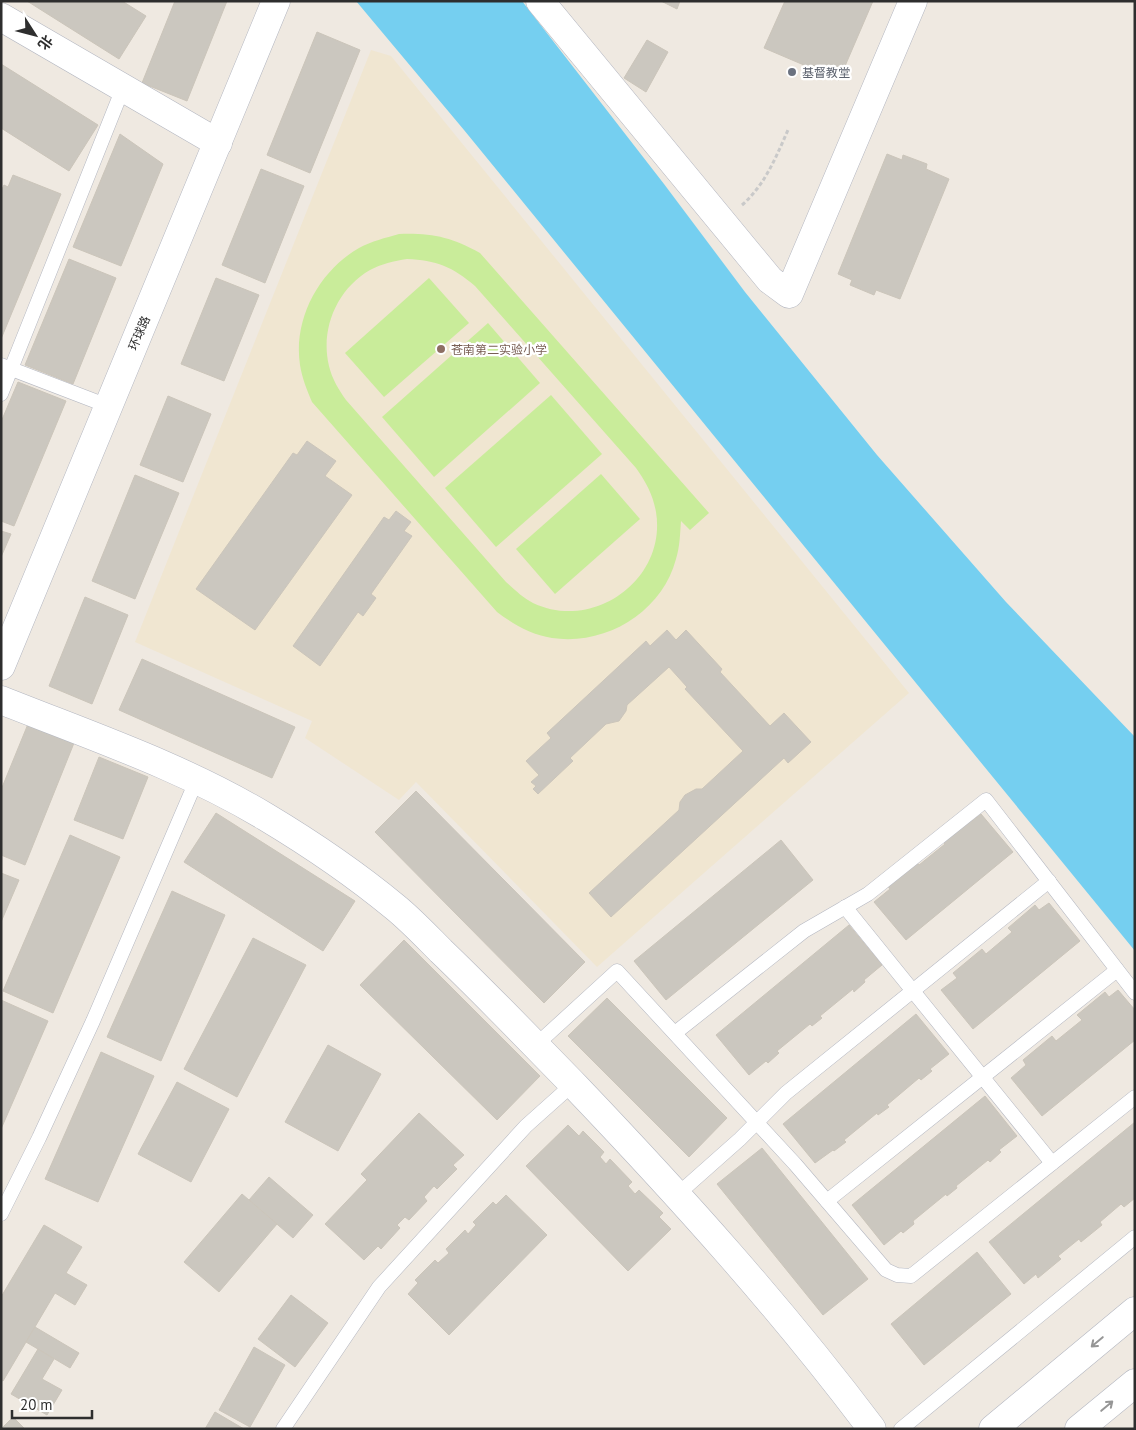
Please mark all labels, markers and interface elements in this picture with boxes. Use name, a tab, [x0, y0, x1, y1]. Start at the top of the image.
north arrow	[10, 10, 60, 60]
text: 北	[34, 32, 57, 54]
place label: 基督教堂	[802, 65, 850, 80]
marker: 基督教堂	[786, 66, 798, 78]
street label: 环球路	[125, 313, 153, 353]
place label: 苍南第二实验小学	[451, 342, 547, 357]
marker: 苍南第二实验小学	[435, 343, 447, 355]
one-way arrow	[1091, 1336, 1104, 1348]
scale bar	[12, 1388, 92, 1420]
text: 20 m	[20, 1395, 53, 1414]
one-way arrow	[1100, 1400, 1113, 1411]

